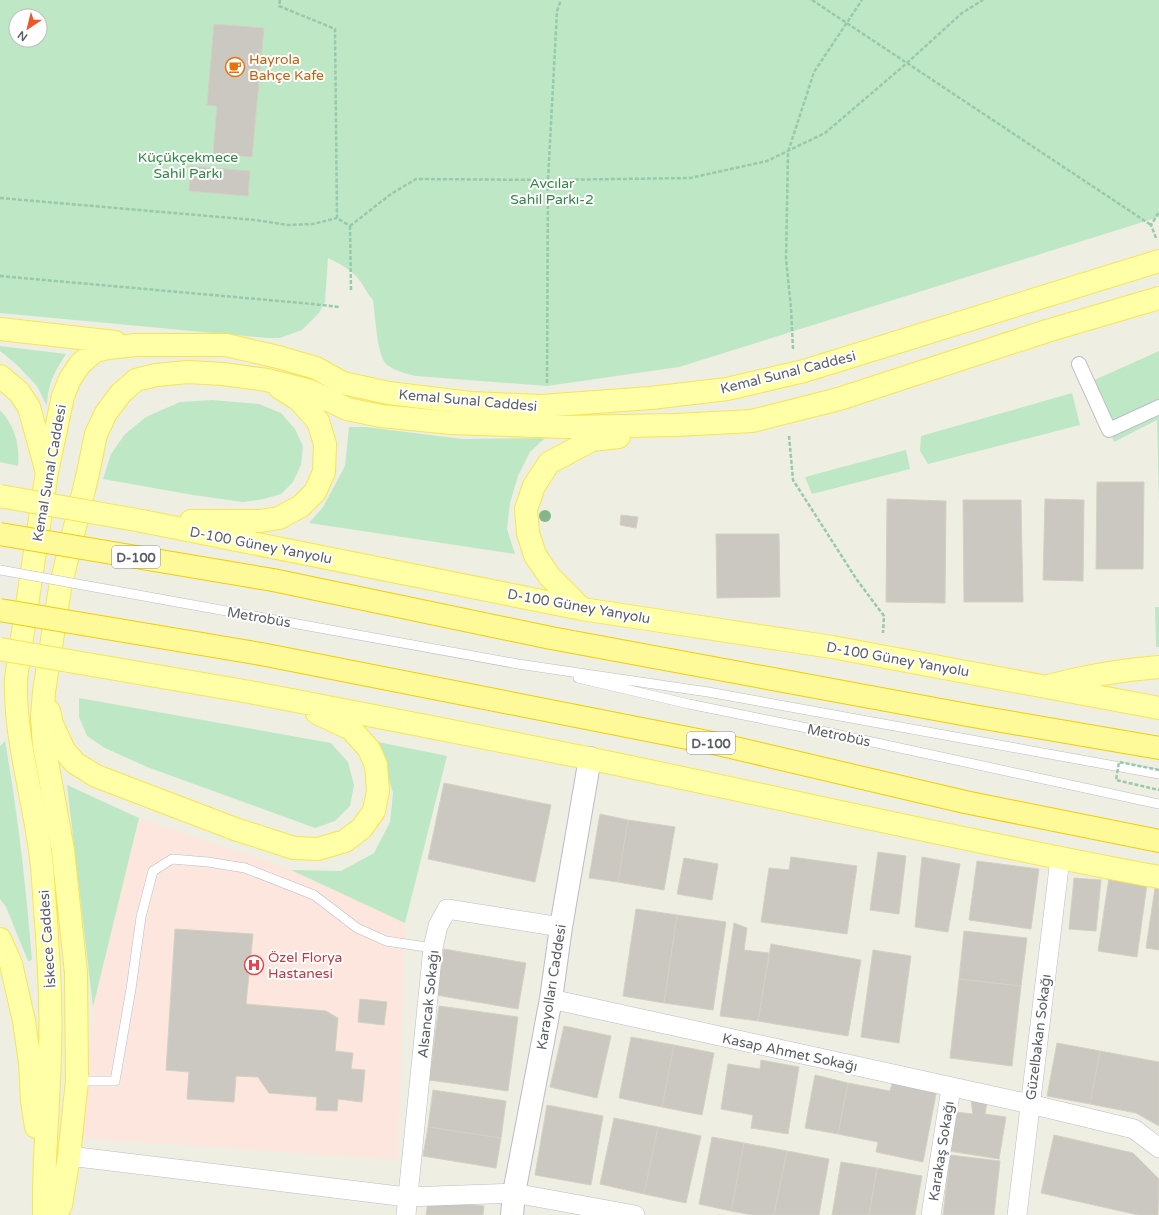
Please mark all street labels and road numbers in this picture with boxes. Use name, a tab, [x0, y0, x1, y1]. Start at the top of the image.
street label: Kemal Sunal Caddesi	[719, 347, 858, 398]
street label: Kemal Sunal Caddesi	[398, 386, 538, 415]
street label: Kemal Sunal Caddesi	[29, 403, 70, 543]
street label: D-100 Güney Yanyolu	[188, 523, 334, 568]
road number: D-100	[112, 546, 160, 568]
street label: D-100 Güney Yanyolu	[506, 586, 652, 627]
street label: Metrobüs	[226, 604, 292, 631]
street label: D-100 Güney Yanyolu	[825, 639, 971, 680]
street label: Metrobüs	[806, 720, 872, 751]
road number: D-100	[687, 732, 735, 754]
street label: İskece Caddesi	[36, 889, 59, 989]
street label: Karayolları Caddesi	[533, 923, 570, 1051]
street label: Alsancak Sokağı	[414, 949, 443, 1059]
street label: Güzelbakan Sokağı	[1022, 973, 1055, 1101]
street label: Kasap Ahmet Sokağı	[721, 1030, 859, 1075]
street label: Karakaş Sokağı	[925, 1100, 958, 1202]

